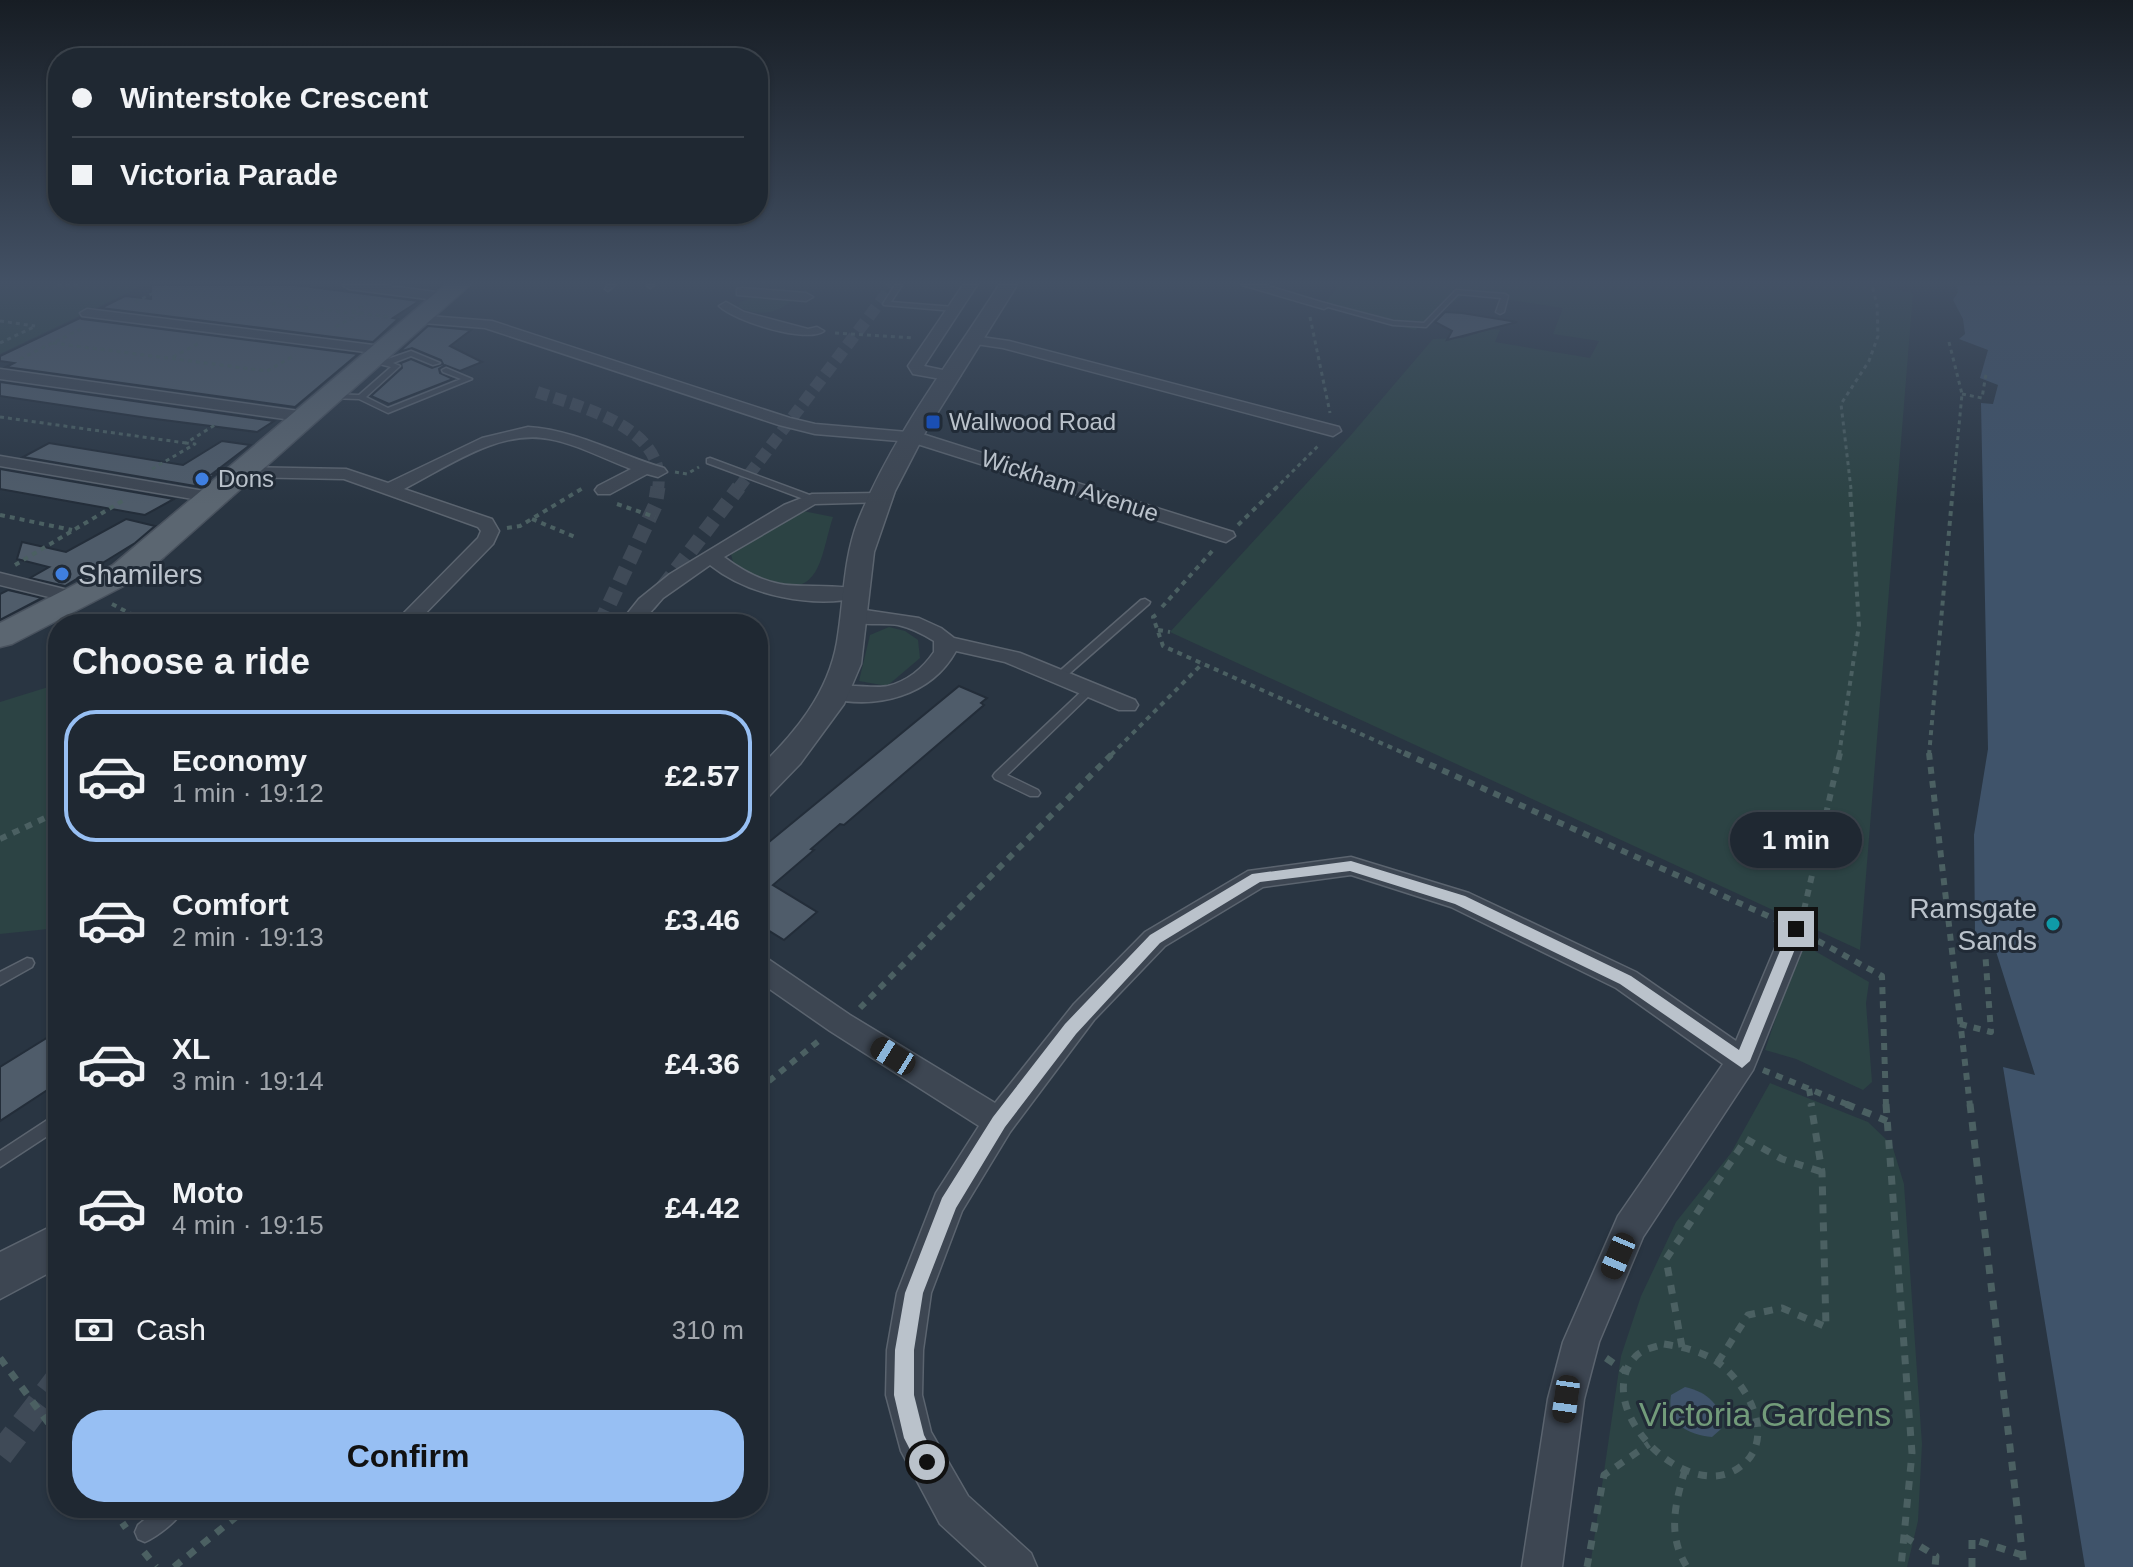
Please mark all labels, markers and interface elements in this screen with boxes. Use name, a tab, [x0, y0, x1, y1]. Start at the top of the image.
text: Winterstoke Crescent	[120, 81, 428, 114]
text: Victoria Parade	[120, 158, 338, 191]
place label: Wallwood Road	[949, 408, 1116, 435]
marker: Wallwood Road	[924, 413, 942, 431]
street label: Wickham Avenue	[978, 444, 1162, 527]
place label: Dons	[218, 465, 274, 492]
marker: Dons	[193, 470, 211, 488]
place label: Shamilers	[78, 559, 202, 590]
marker: Shamilers	[53, 565, 71, 583]
text: Choose a ride	[72, 641, 310, 682]
icon: car	[76, 740, 148, 812]
text: Economy	[172, 744, 307, 777]
text: £2.57	[665, 759, 740, 792]
text: 1 min · 19:12	[172, 778, 324, 808]
callout: 1 min	[1730, 813, 1862, 869]
text: 1 min	[1762, 825, 1830, 855]
icon: car	[76, 884, 148, 956]
text: Comfort	[172, 888, 289, 921]
place label: Ramsgate Sands	[1909, 893, 2037, 956]
text: £3.46	[665, 903, 740, 936]
route end	[1778, 911, 1814, 947]
marker: Ramsgate Sands	[2044, 915, 2062, 933]
text: 2 min · 19:13	[172, 922, 324, 952]
icon: car	[76, 1028, 148, 1100]
text: XL	[172, 1032, 210, 1065]
car	[866, 1033, 920, 1079]
text: £4.36	[665, 1047, 740, 1080]
text: 3 min · 19:14	[172, 1066, 324, 1096]
icon: car	[76, 1172, 148, 1244]
text: Moto	[172, 1176, 244, 1209]
text: £4.42	[665, 1191, 740, 1224]
text: 4 min · 19:15	[172, 1210, 324, 1240]
car	[1598, 1229, 1638, 1283]
icon: cash	[72, 1308, 116, 1352]
text: Cash	[136, 1313, 206, 1346]
text: 310 m	[672, 1315, 744, 1345]
car	[1551, 1374, 1581, 1424]
park label: Victoria Gardens	[1639, 1395, 1891, 1433]
button: Confirm	[72, 1410, 744, 1502]
route start	[909, 1444, 945, 1480]

